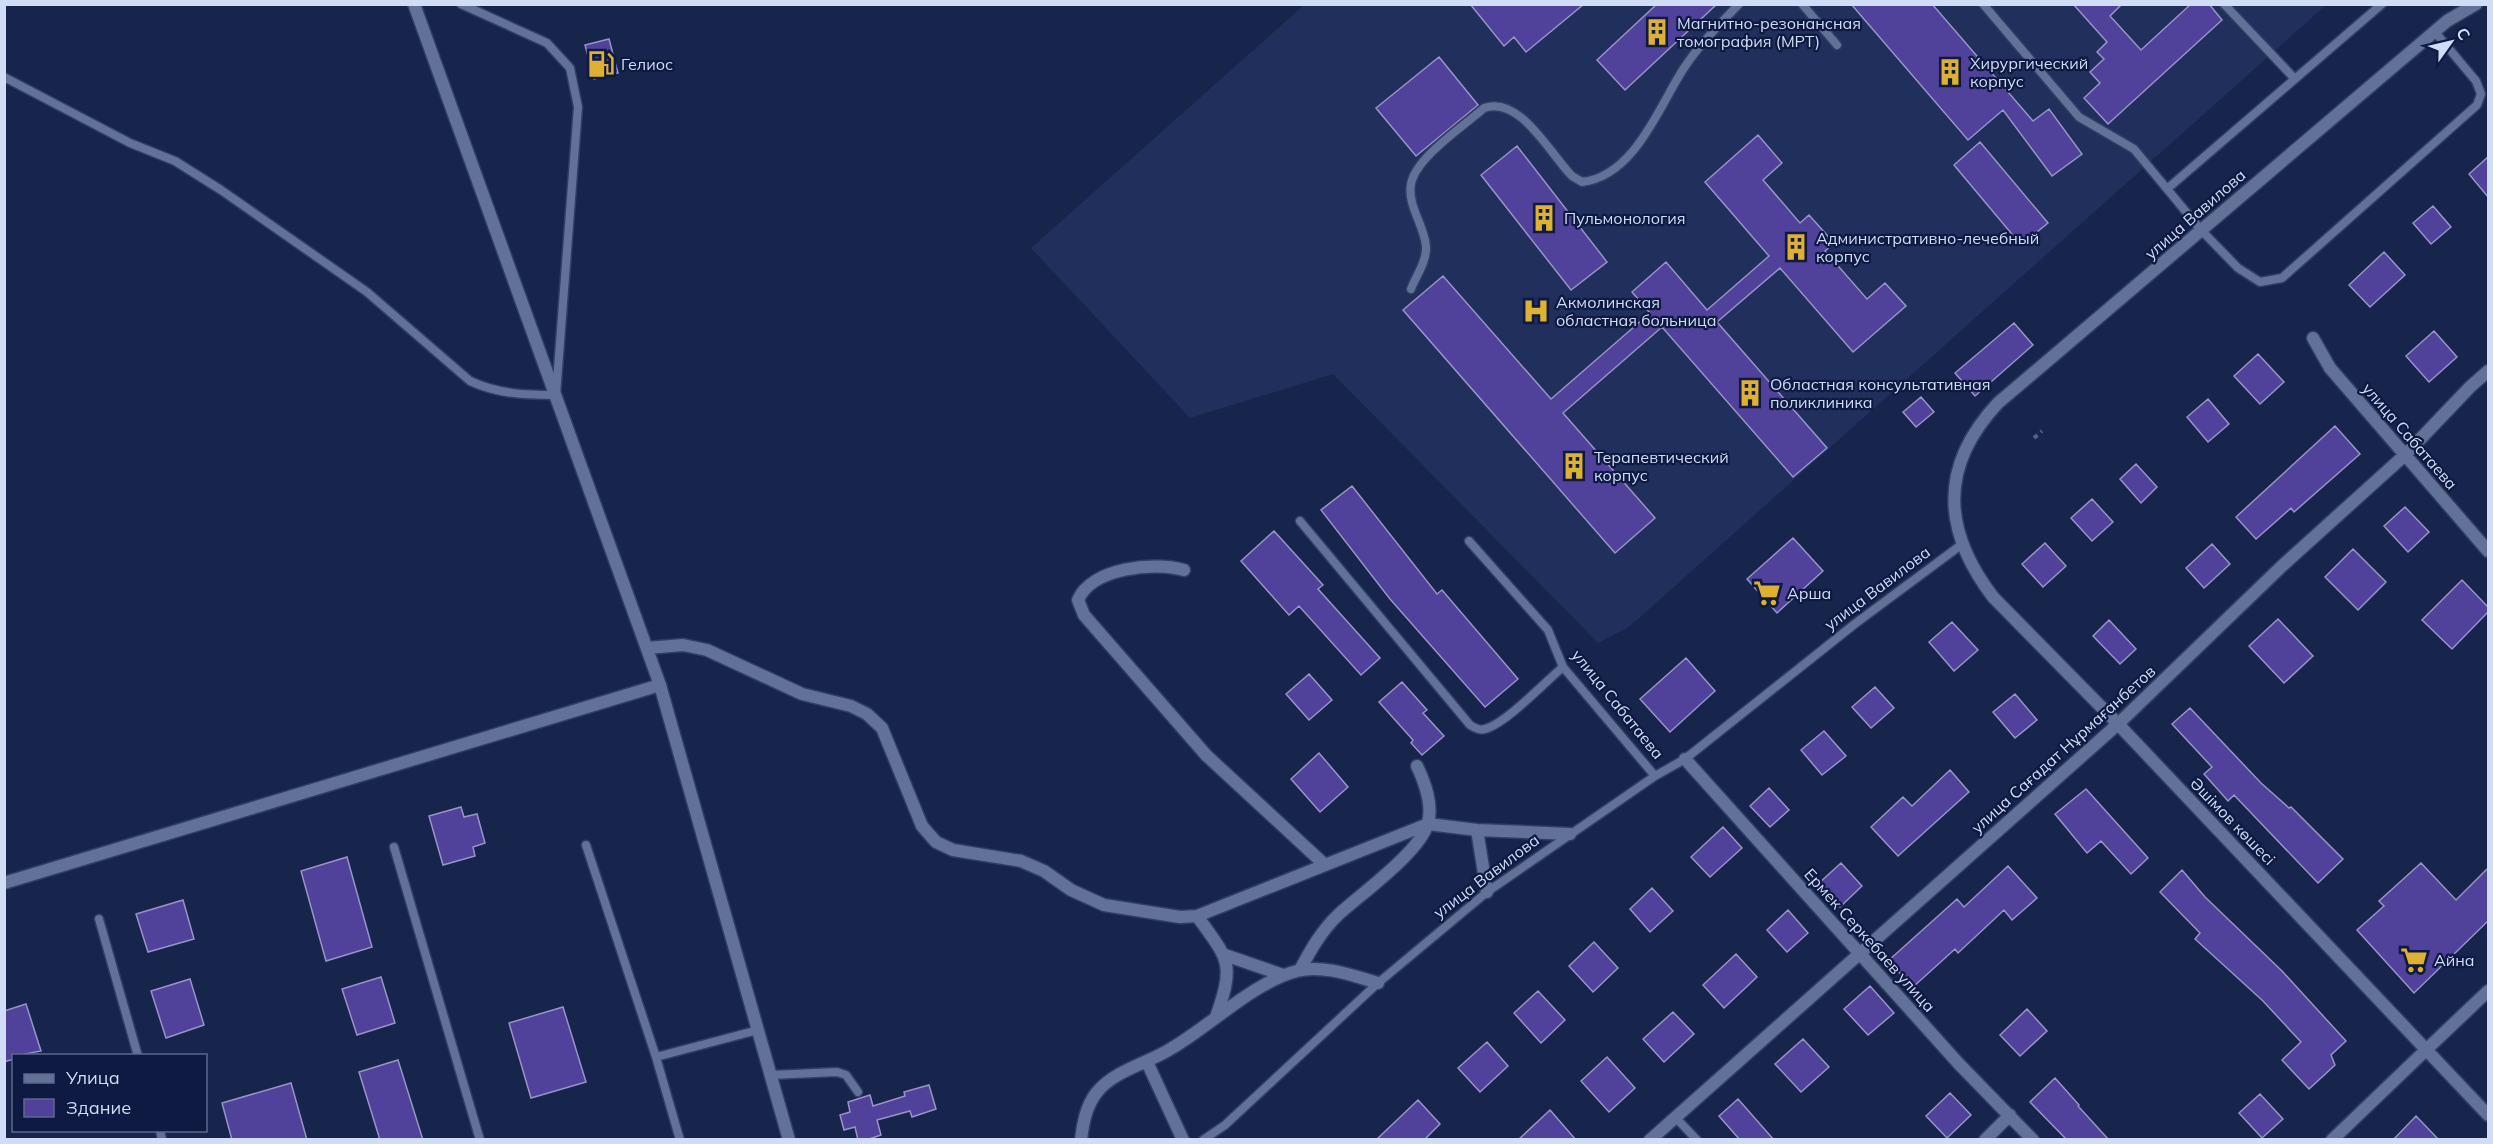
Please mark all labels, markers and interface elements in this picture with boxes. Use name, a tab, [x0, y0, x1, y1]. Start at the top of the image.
north arrow	[2421, 12, 2481, 72]
place label: Магнитно-резонансная томография (МРТ)	[1677, 13, 1861, 51]
building icon: Магнитно-резонансная томография (МРТ)	[1642, 17, 1672, 47]
text: С	[2452, 23, 2475, 44]
fuel station icon: Гелиос	[586, 49, 616, 79]
place label: Хирургический корпус	[1970, 53, 2088, 91]
place label: Гелиос	[621, 54, 673, 74]
building icon: Хирургический корпус	[1935, 57, 1965, 87]
street label: улица Вавилова	[2140, 165, 2250, 263]
building icon: Пульмонология	[1529, 203, 1559, 233]
place label: Пульмонология	[1564, 208, 1685, 228]
place label: Административно-лечебный корпус	[1816, 228, 2039, 266]
building icon: Административно-лечебный корпус	[1781, 232, 1811, 262]
place label: Акмолинская областная больница	[1556, 292, 1717, 330]
hospital icon: Акмолинская областная больница	[1521, 296, 1551, 326]
place label: Областная консультативная поликлиника	[1770, 374, 1991, 412]
building icon: Областная консультативная поликлиника	[1735, 378, 1765, 408]
street label: улица Сабатаева	[2358, 378, 2462, 494]
place label: Терапевтический корпус	[1594, 447, 1729, 485]
building icon: Терапевтический корпус	[1559, 451, 1589, 481]
street label: улица Вавилова	[1820, 542, 1934, 634]
supermarket icon: Арша	[1752, 578, 1782, 608]
place label: Арша	[1787, 583, 1831, 603]
street label: улица Сабатаева	[1568, 645, 1668, 763]
street label: улица Сағадат Нұрмағанбетов	[1967, 661, 2159, 837]
street label: Әшімов көшесі	[2186, 773, 2280, 869]
street label: улица Вавилова	[1429, 830, 1543, 922]
street label: Ермек Серкебаев улица	[1800, 864, 1940, 1016]
supermarket icon: Айна	[2399, 945, 2429, 975]
place label: Айна	[2434, 950, 2475, 970]
legend	[12, 1054, 207, 1132]
text: Улица	[65, 1066, 120, 1089]
text: Здание	[66, 1096, 131, 1119]

